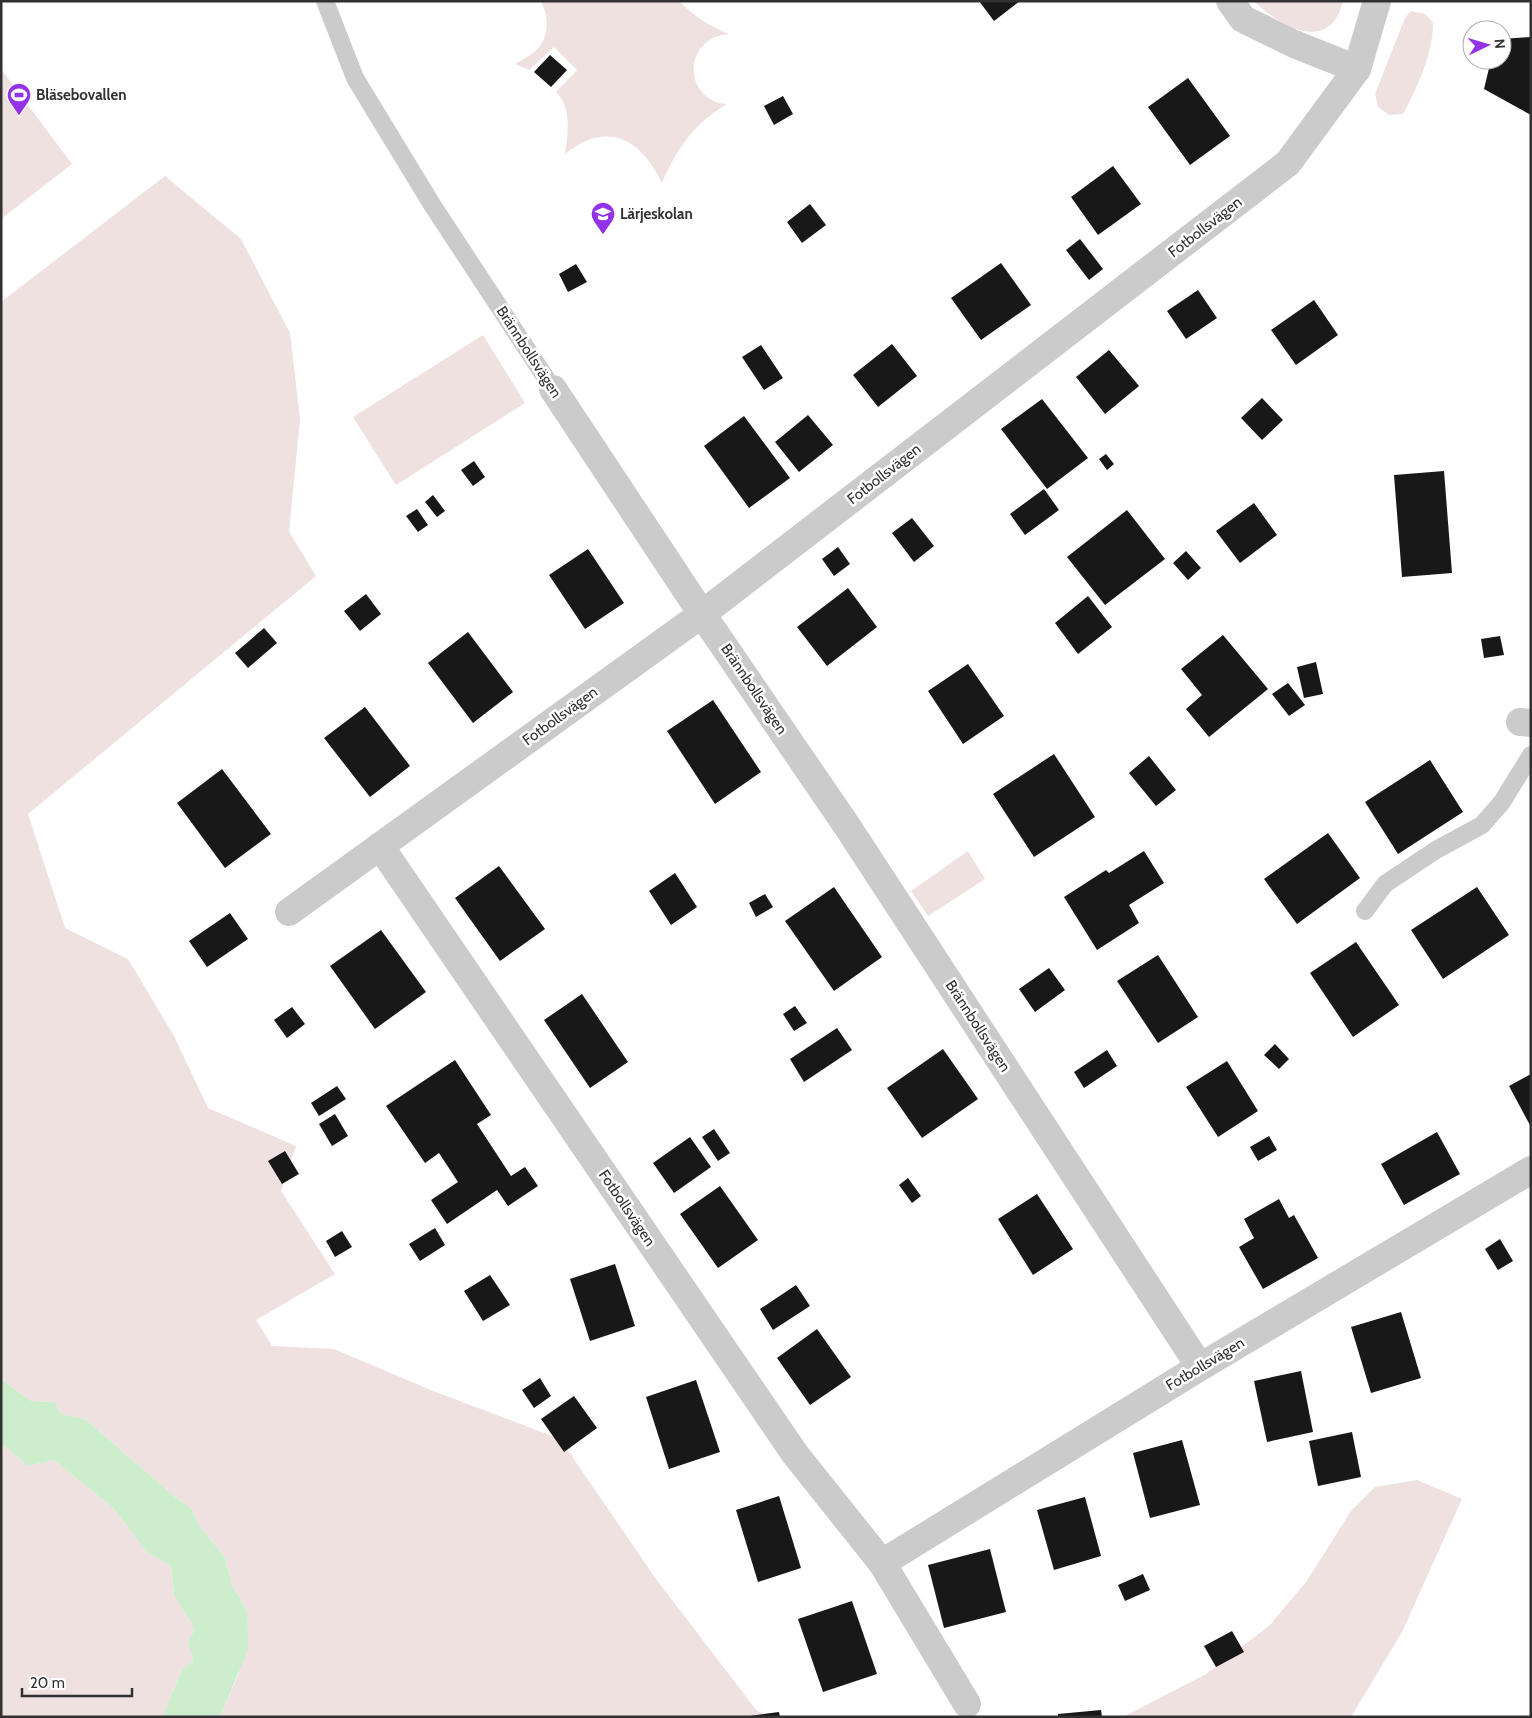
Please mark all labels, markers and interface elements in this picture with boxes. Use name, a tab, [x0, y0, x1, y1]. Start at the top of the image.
north arrow	[1462, 20, 1512, 70]
text: N	[1491, 38, 1509, 50]
sports icon: Bläsebovallen	[6, 82, 32, 116]
place label: Bläsebovallen	[36, 86, 126, 104]
street label: Fotbollsvägen	[1165, 193, 1245, 261]
school or university icon: Lärjeskolan	[590, 201, 616, 235]
place label: Lärjeskolan	[620, 205, 693, 223]
street label: Brännbollsvägen	[493, 303, 565, 401]
street label: Fotbollsvägen	[844, 440, 924, 508]
street label: Brännbollsvägen	[717, 640, 791, 738]
street label: Fotbollsvägen	[519, 683, 601, 749]
street label: Brännbollsvägen	[942, 977, 1014, 1075]
street label: Fotbollsvägen	[595, 1166, 659, 1250]
street label: Fotbollsvägen	[1163, 1334, 1247, 1394]
scale bar	[22, 1666, 132, 1698]
text: 20 m	[30, 1674, 65, 1692]

